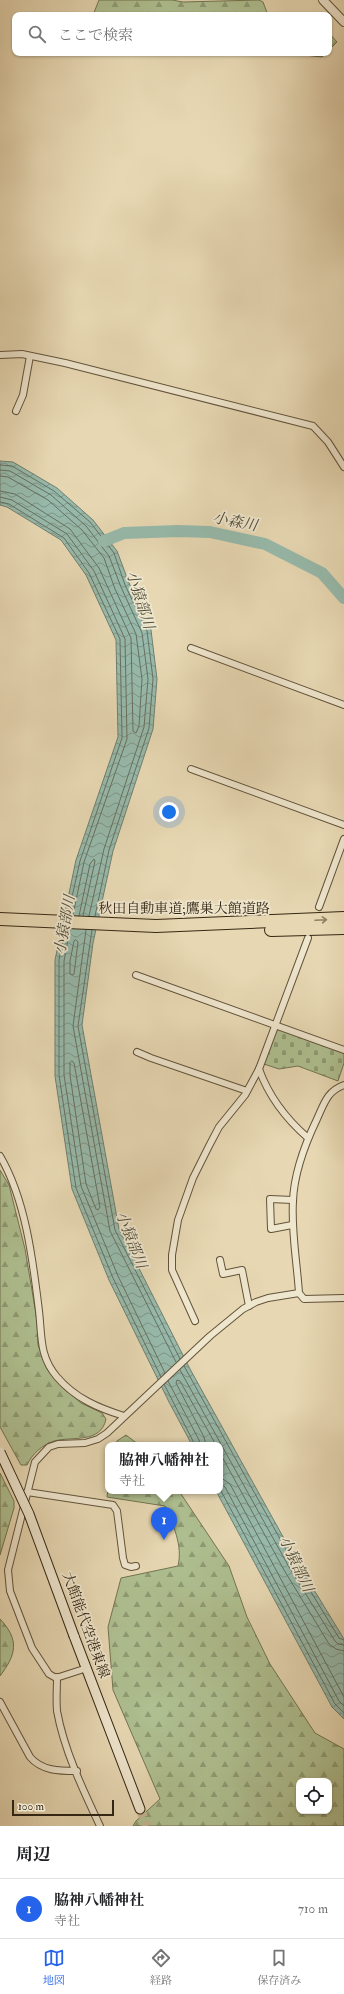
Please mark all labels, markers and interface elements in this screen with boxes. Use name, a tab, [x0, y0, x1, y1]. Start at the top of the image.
search box	[12, 12, 332, 56]
icon: search	[26, 23, 48, 45]
text: ここで検索	[58, 26, 133, 45]
water label: 小森川	[211, 508, 261, 536]
water label: 小猿部川	[122, 569, 159, 633]
your location	[159, 802, 179, 822]
water label: 小猿部川	[50, 892, 80, 956]
street label: 秋田自動車道;鷹巣大館道路	[98, 900, 270, 917]
one-way arrow	[314, 916, 327, 923]
water label: 小猿部川	[111, 1209, 151, 1273]
popup	[105, 1442, 223, 1494]
text: 脇神八幡神社	[119, 1451, 209, 1470]
text: 寺社	[119, 1473, 145, 1489]
pin: 1	[151, 1507, 177, 1540]
water label: 小猿部川	[275, 1533, 318, 1597]
street label: 大館能代空港東線	[59, 1569, 113, 1681]
map controls	[296, 1778, 332, 1814]
button: locate	[296, 1778, 332, 1814]
scale bar	[12, 1798, 114, 1817]
text: 100 m	[18, 1800, 44, 1813]
text: 周辺	[16, 1844, 50, 1865]
text: 脇神八幡神社	[54, 1891, 144, 1910]
text: 1	[27, 1901, 31, 1917]
text: 710 m	[298, 1901, 328, 1917]
text: 寺社	[54, 1913, 80, 1929]
tab: 地図	[43, 1947, 65, 1987]
tab: 経路	[150, 1947, 172, 1987]
tab: 保存済み	[257, 1947, 301, 1987]

